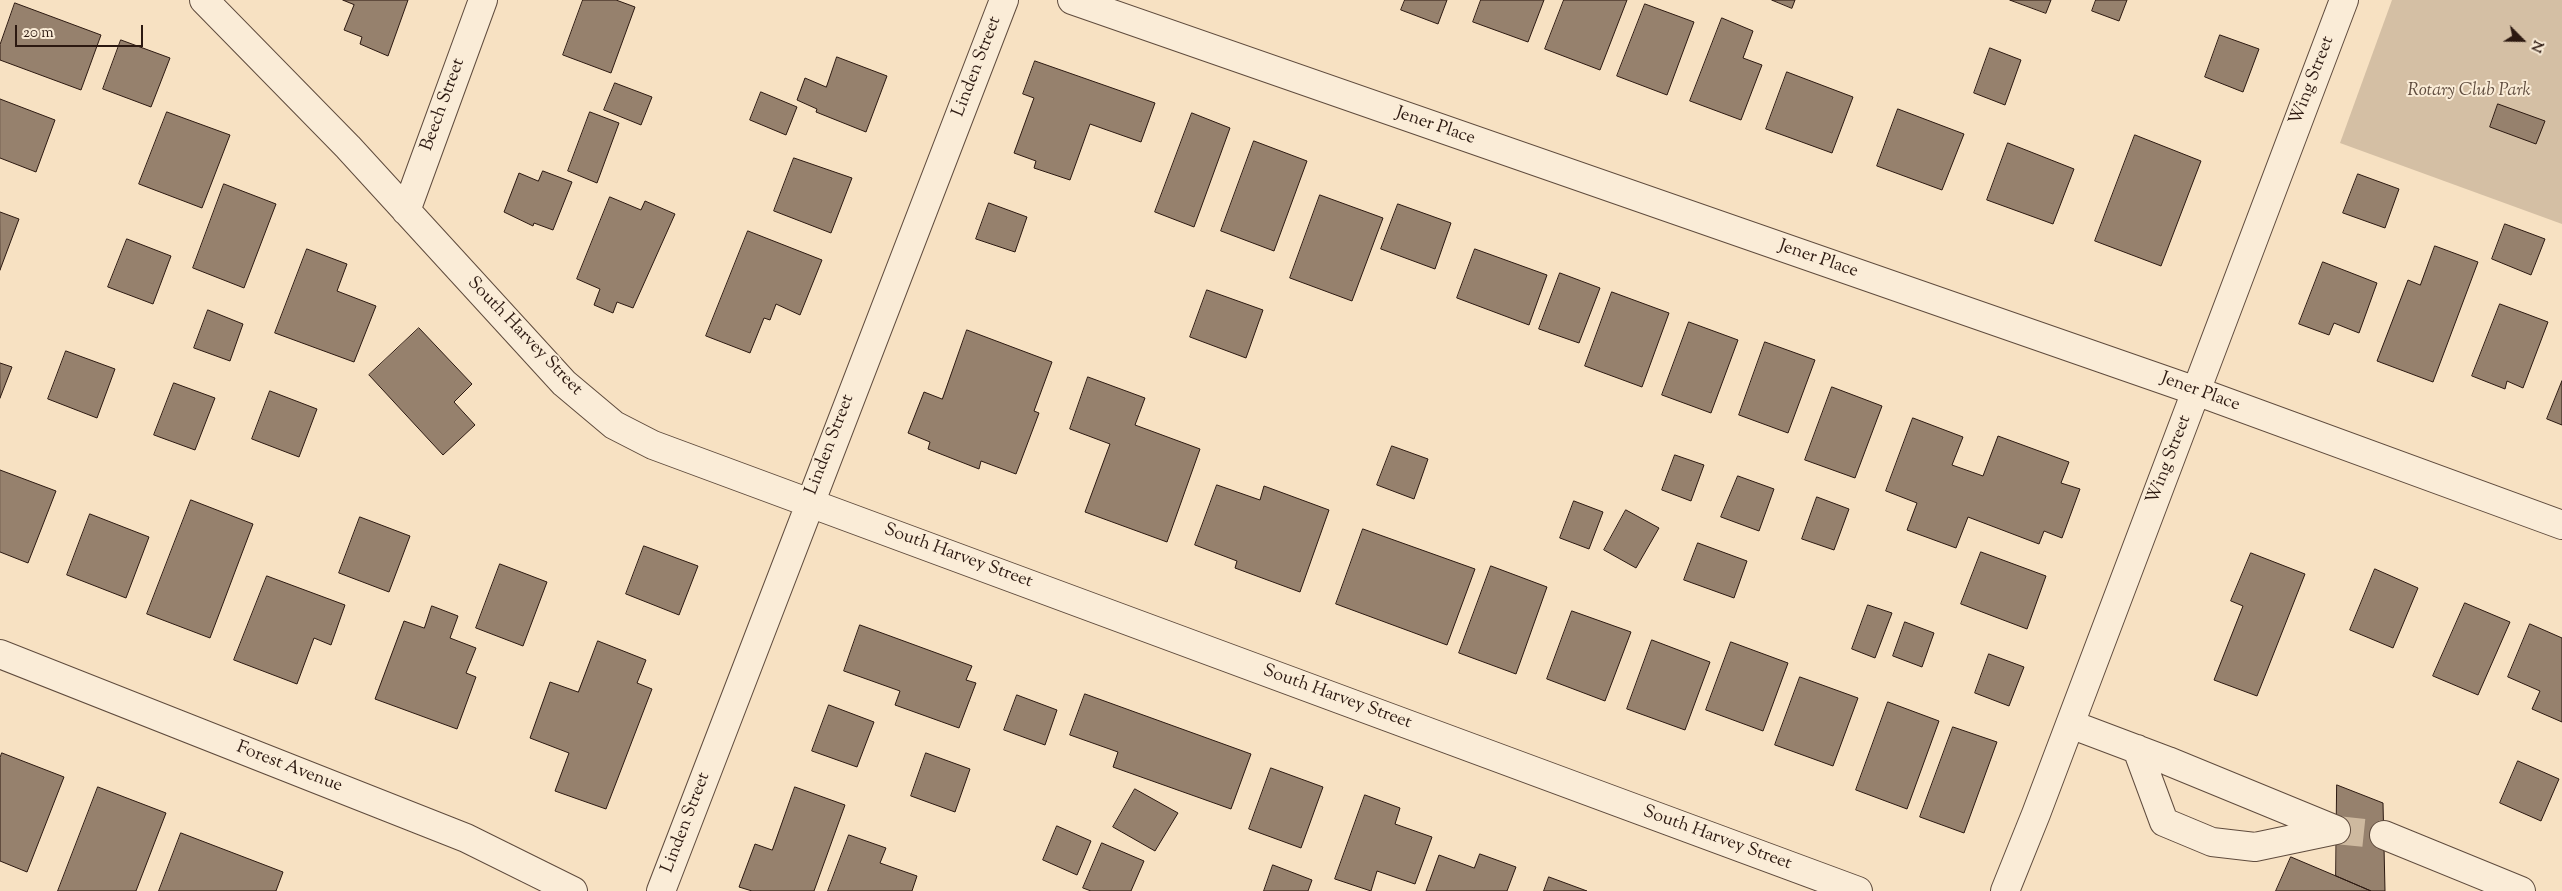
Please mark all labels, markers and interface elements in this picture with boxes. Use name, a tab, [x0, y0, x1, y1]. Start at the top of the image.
street label: Linden Street	[949, 14, 1007, 120]
scale bar	[18, 15, 145, 47]
north arrow	[2497, 15, 2547, 65]
text: 20 m	[23, 23, 54, 44]
street label: Wing Street	[2286, 33, 2340, 129]
text: N	[2524, 37, 2547, 55]
street label: Beech Street	[417, 56, 471, 154]
park label: Rotary Club Park	[2407, 81, 2531, 103]
street label: Jener Place	[1392, 103, 1478, 151]
street label: Jener Place	[1775, 236, 1861, 284]
street label: South Harvey Street	[462, 273, 586, 401]
street label: Jener Place	[2157, 369, 2243, 417]
street label: Linden Street	[802, 392, 860, 498]
street label: Wing Street	[2143, 412, 2197, 508]
street label: South Harvey Street	[881, 520, 1035, 594]
street label: South Harvey Street	[1260, 661, 1414, 735]
street label: Forest Avenue	[233, 738, 345, 798]
street label: Linden Street	[658, 770, 716, 876]
street label: South Harvey Street	[1640, 802, 1794, 876]

